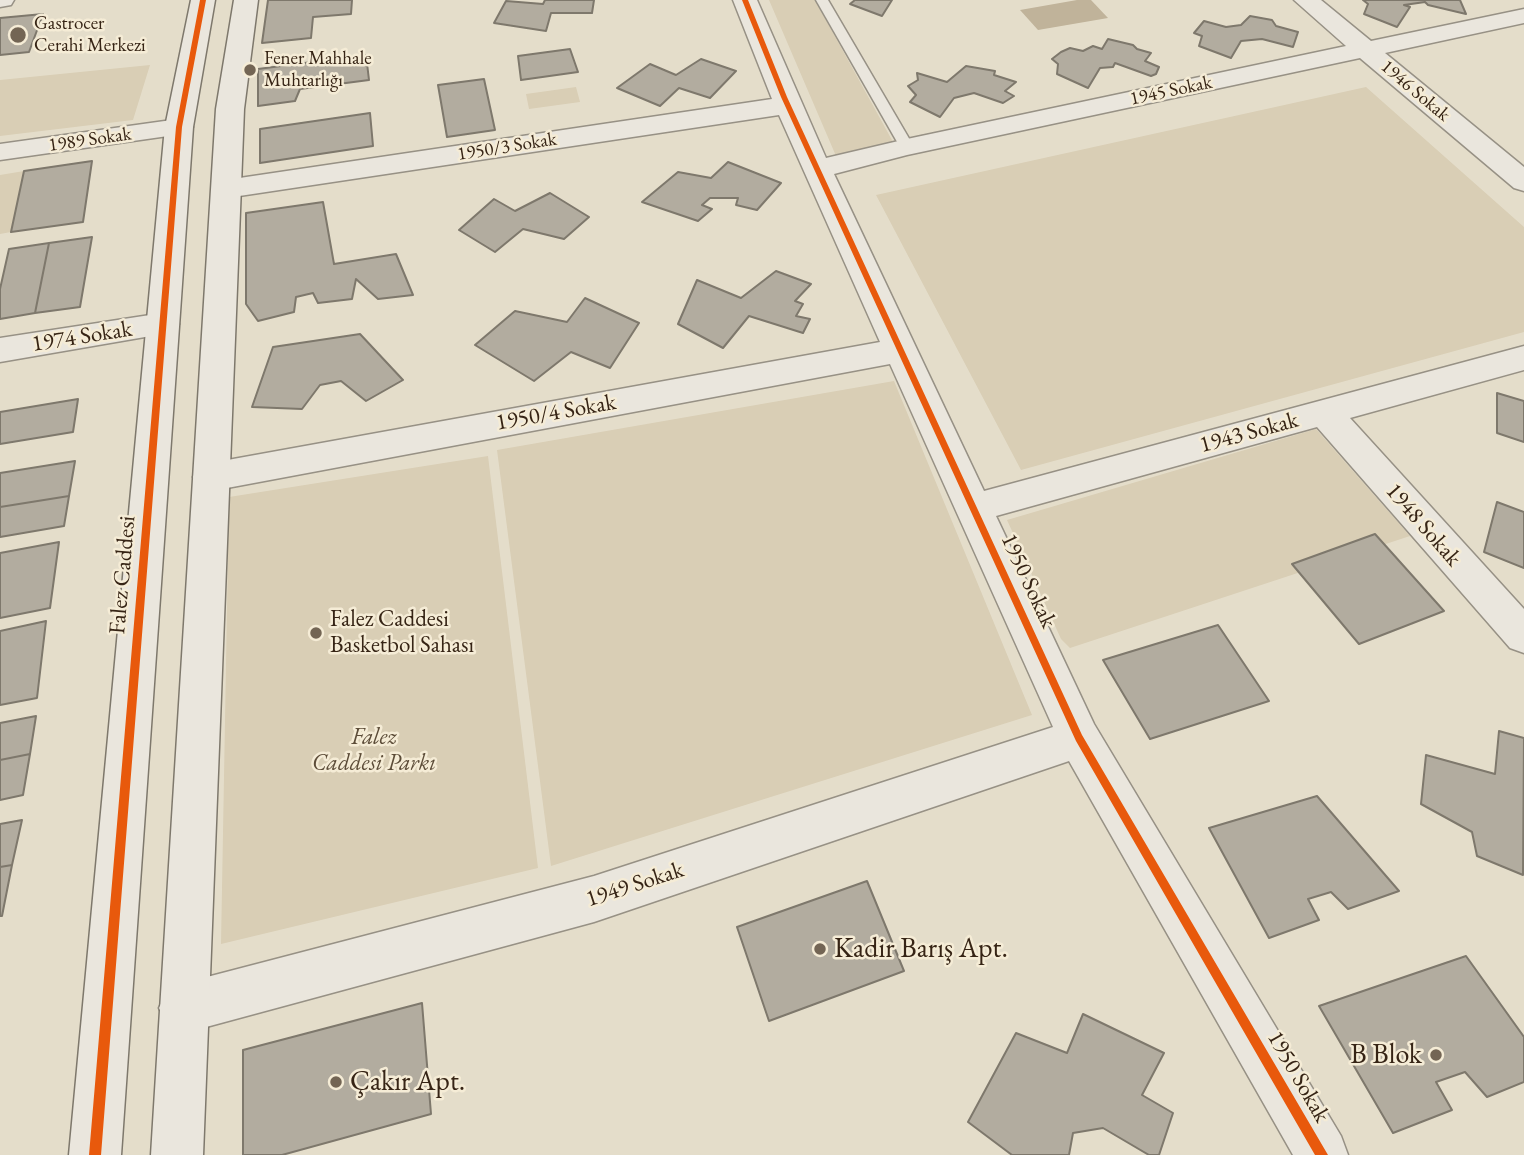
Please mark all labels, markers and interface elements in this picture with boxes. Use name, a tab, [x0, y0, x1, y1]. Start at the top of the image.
place label: Gastrocer Cerahi Merkezi	[34, 13, 146, 57]
marker: Gastrocer Cerahi Merkezi	[8, 25, 28, 45]
place label: Fener Mahhale Muhtarlığı	[264, 48, 372, 92]
street label: 1946 Sokak	[1376, 55, 1454, 127]
marker: Fener Mahhale Muhtarlığı	[242, 62, 258, 78]
street label: 1945 Sokak	[1128, 71, 1214, 111]
street label: 1989 Sokak	[47, 123, 133, 157]
street label: 1950/3 Sokak	[456, 128, 558, 166]
street label: 1974 Sokak	[30, 315, 134, 359]
street label: 1950/4 Sokak	[494, 389, 618, 437]
street label: 1943 Sokak	[1197, 407, 1301, 459]
street label: 1948 Sokak	[1379, 478, 1467, 572]
street label: Falez Caddesi	[104, 515, 142, 635]
street label: 1950 Sokak	[994, 529, 1062, 633]
place label: Falez Caddesi Basketbol Sahası	[330, 606, 474, 660]
marker: Falez Caddesi Basketbol Sahası	[308, 625, 324, 641]
park label: Falez Caddesi Parkı	[312, 724, 436, 778]
street label: 1949 Sokak	[583, 856, 687, 914]
place label: Kadir Barış Apt.	[834, 932, 1008, 966]
marker: Kadir Barış Apt.	[812, 941, 828, 957]
street label: 1950 Sokak	[1261, 1026, 1335, 1128]
place label: B Blok	[1350, 1038, 1422, 1072]
marker: B Blok	[1428, 1047, 1444, 1063]
place label: Çakır Apt.	[350, 1065, 465, 1099]
marker: Çakır Apt.	[328, 1074, 344, 1090]

